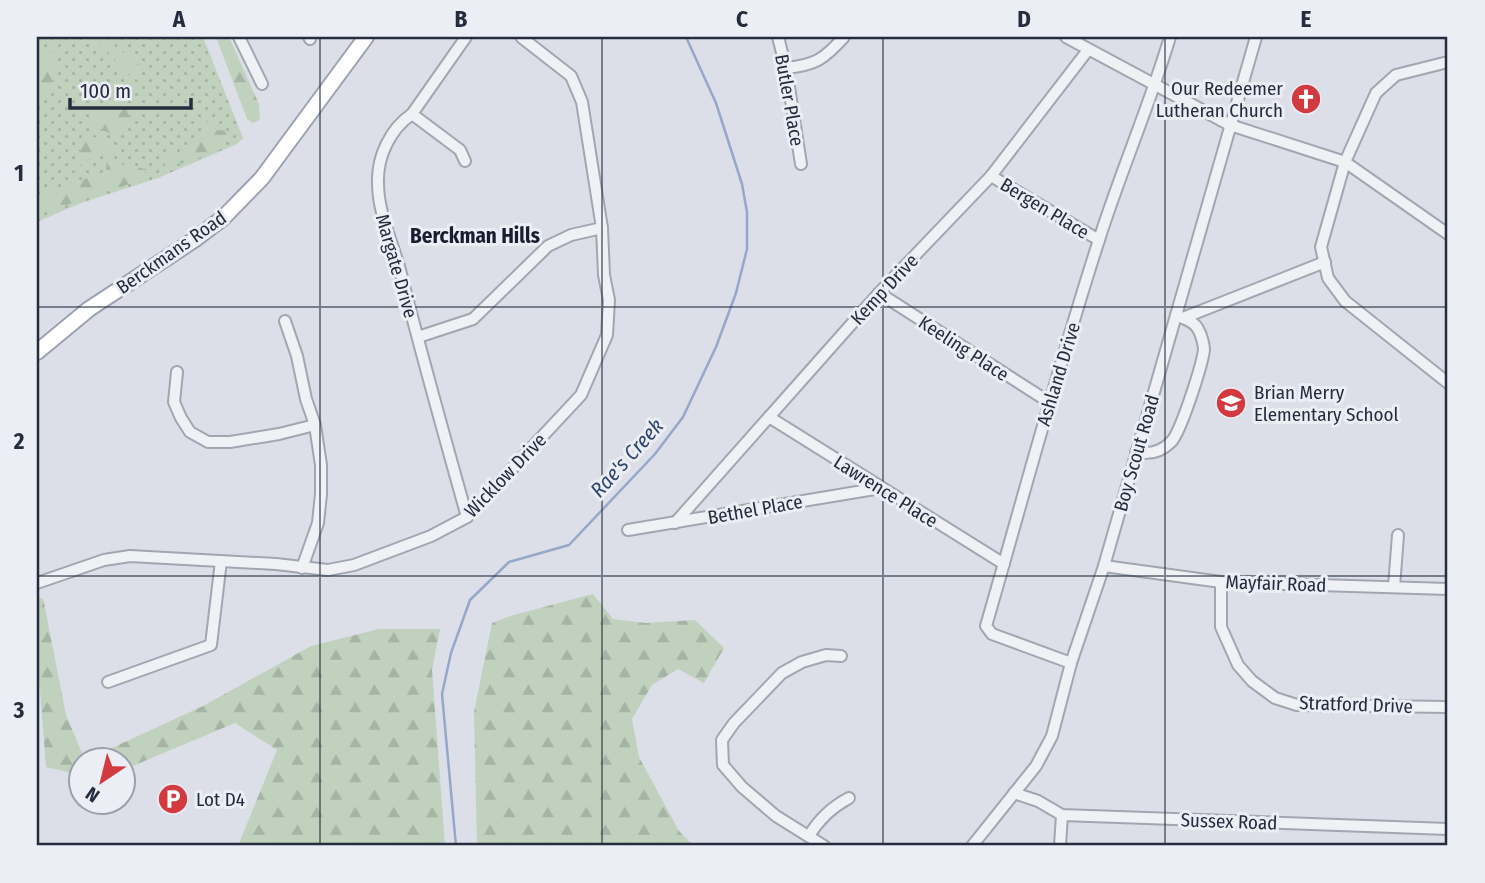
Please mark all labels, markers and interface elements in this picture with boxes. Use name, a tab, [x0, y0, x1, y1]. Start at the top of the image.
text: A	[172, 5, 186, 33]
text: B	[455, 5, 468, 33]
text: C	[736, 5, 748, 33]
text: D	[1017, 5, 1031, 33]
text: E	[1301, 5, 1312, 33]
street label: Butler Place	[770, 52, 809, 148]
scale bar	[70, 66, 191, 110]
place label: Our Redeemer Lutheran Church	[1156, 77, 1283, 122]
text: 100 m	[80, 78, 131, 104]
church icon: Our Redeemer Lutheran Church	[1289, 82, 1323, 116]
text: 1	[14, 159, 24, 187]
street label: Bergen Place	[996, 173, 1093, 244]
street label: Berckmans Road	[112, 206, 231, 299]
street label: Margate Drive	[371, 212, 422, 321]
district label: Berckman Hills	[410, 223, 540, 249]
street label: Kemp Drive	[846, 249, 923, 330]
street label: Keeling Place	[914, 311, 1013, 386]
street label: Ashland Drive	[1032, 320, 1085, 429]
place label: Brian Merry Elementary School	[1254, 381, 1399, 426]
school or university icon: Brian Merry Elementary School	[1214, 386, 1248, 420]
street label: Boy Scout Road	[1109, 392, 1164, 514]
water label: Rae's Creek	[585, 413, 669, 503]
text: 2	[13, 427, 25, 455]
street label: Wicklow Drive	[460, 428, 551, 522]
street label: Lawrence Place	[830, 450, 942, 532]
street label: Bethel Place	[706, 490, 804, 529]
street label: Mayfair Road	[1225, 570, 1327, 597]
street label: Stratford Drive	[1299, 691, 1413, 718]
text: 3	[13, 696, 25, 724]
north arrow	[66, 746, 136, 816]
text: N	[81, 782, 104, 807]
parking icon: Lot D4	[156, 782, 190, 816]
place label: Lot D4	[196, 788, 245, 811]
street label: Sussex Road	[1180, 808, 1278, 835]

